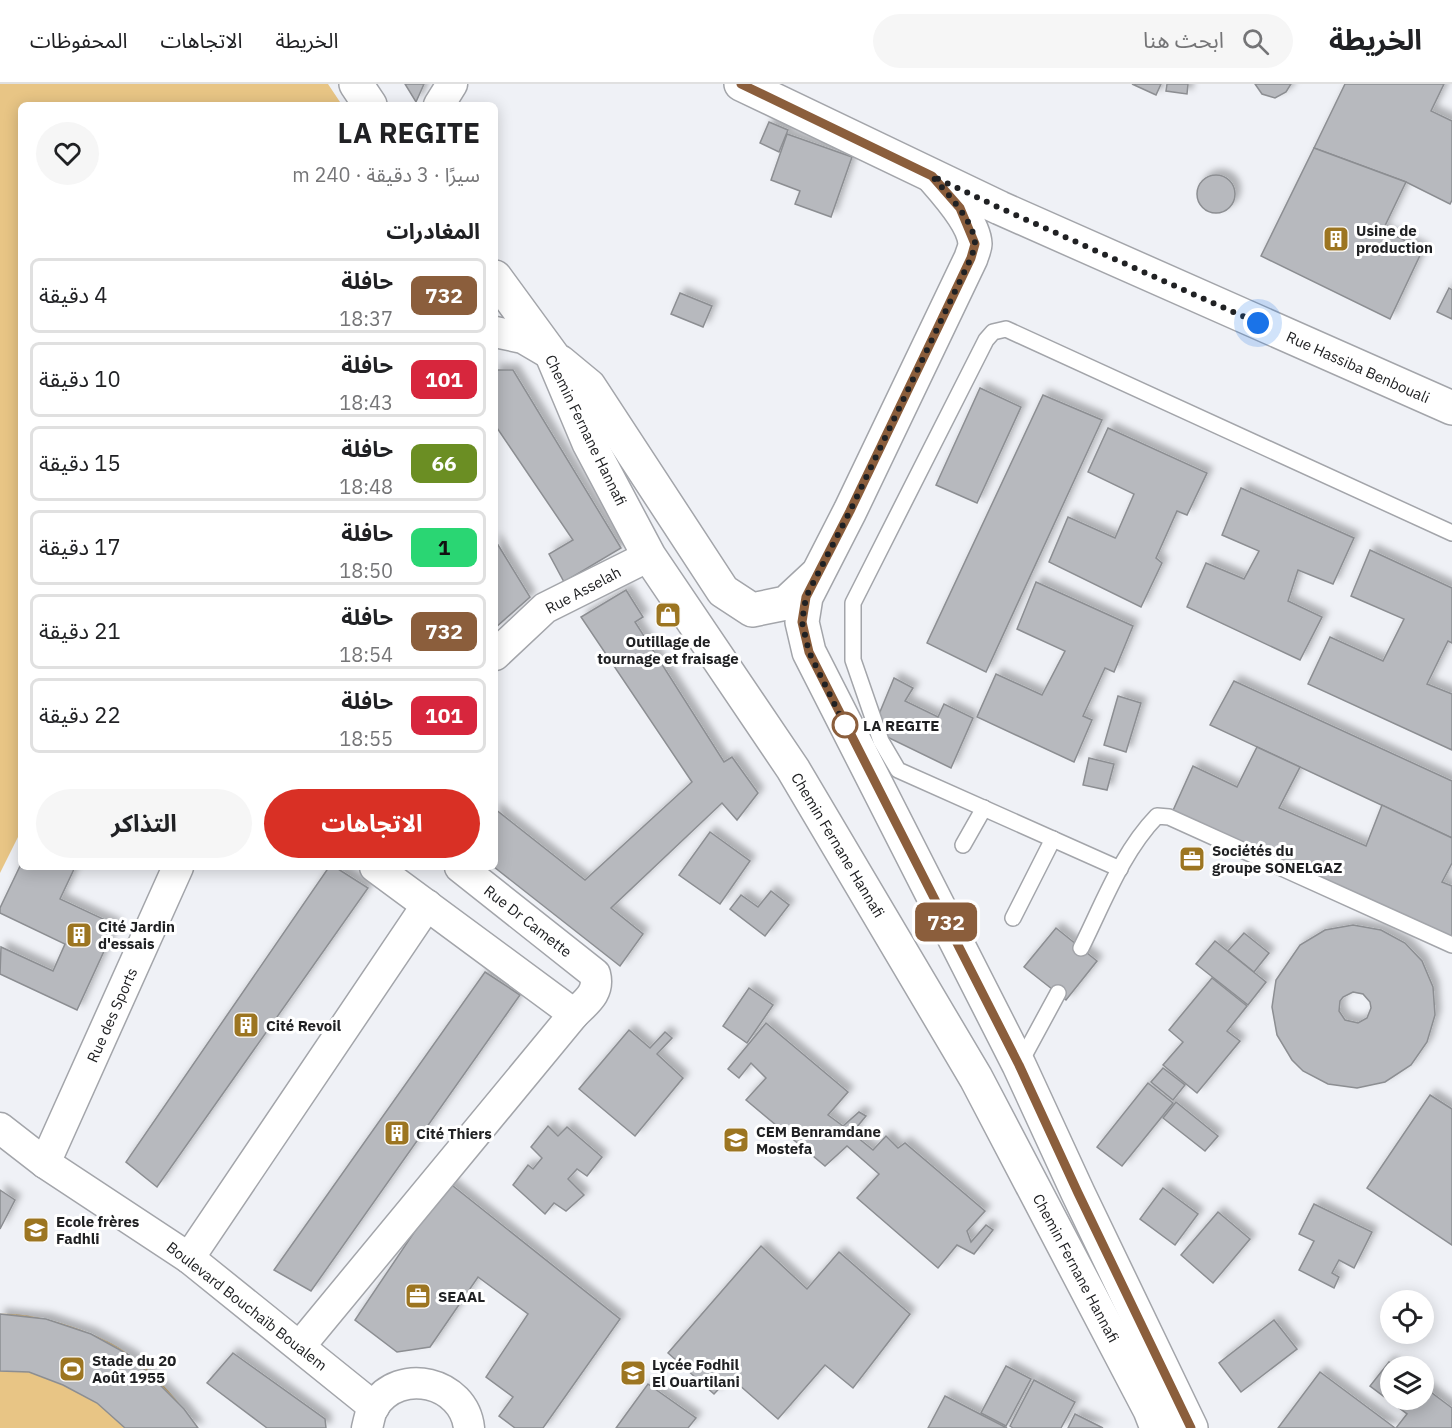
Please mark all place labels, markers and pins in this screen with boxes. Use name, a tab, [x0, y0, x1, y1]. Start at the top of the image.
place label: Usine de production	[1356, 221, 1433, 257]
building icon: Usine de production	[1321, 224, 1351, 254]
shop icon: Outillage de tournage et fraisage	[653, 600, 683, 630]
place label: Outillage de tournage et fraisage	[597, 632, 739, 668]
marker: LA REGITE	[832, 712, 858, 738]
place label: LA REGITE	[863, 716, 939, 735]
place label: Sociétés du groupe SONELGAZ	[1212, 841, 1342, 877]
office icon: Sociétés du groupe SONELGAZ	[1177, 844, 1207, 874]
place label: Cité Jardin d'essais	[98, 917, 175, 953]
building icon: Cité Jardin d'essais	[64, 920, 94, 950]
building icon: Cité Revoil	[231, 1010, 261, 1040]
place label: Cité Revoil	[266, 1016, 342, 1035]
building icon: Cité Thiers	[382, 1118, 412, 1148]
place label: CEM Benramdane Mostefa	[756, 1122, 881, 1158]
place label: Cité Thiers	[416, 1124, 492, 1143]
school or university icon: CEM Benramdane Mostefa	[721, 1125, 751, 1155]
place label: Ecole frères Fadhli	[56, 1212, 140, 1248]
school or university icon: Ecole frères Fadhli	[21, 1215, 51, 1245]
office icon: SEAAL	[403, 1281, 433, 1311]
place label: SEAAL	[438, 1287, 485, 1306]
place label: Stade du 20 Août 1955	[92, 1351, 176, 1387]
sports icon: Stade du 20 Août 1955	[57, 1354, 87, 1384]
place label: Lycée Fodhil El Ouartilani	[652, 1355, 740, 1391]
school or university icon: Lycée Fodhil El Ouartilani	[618, 1358, 648, 1388]

